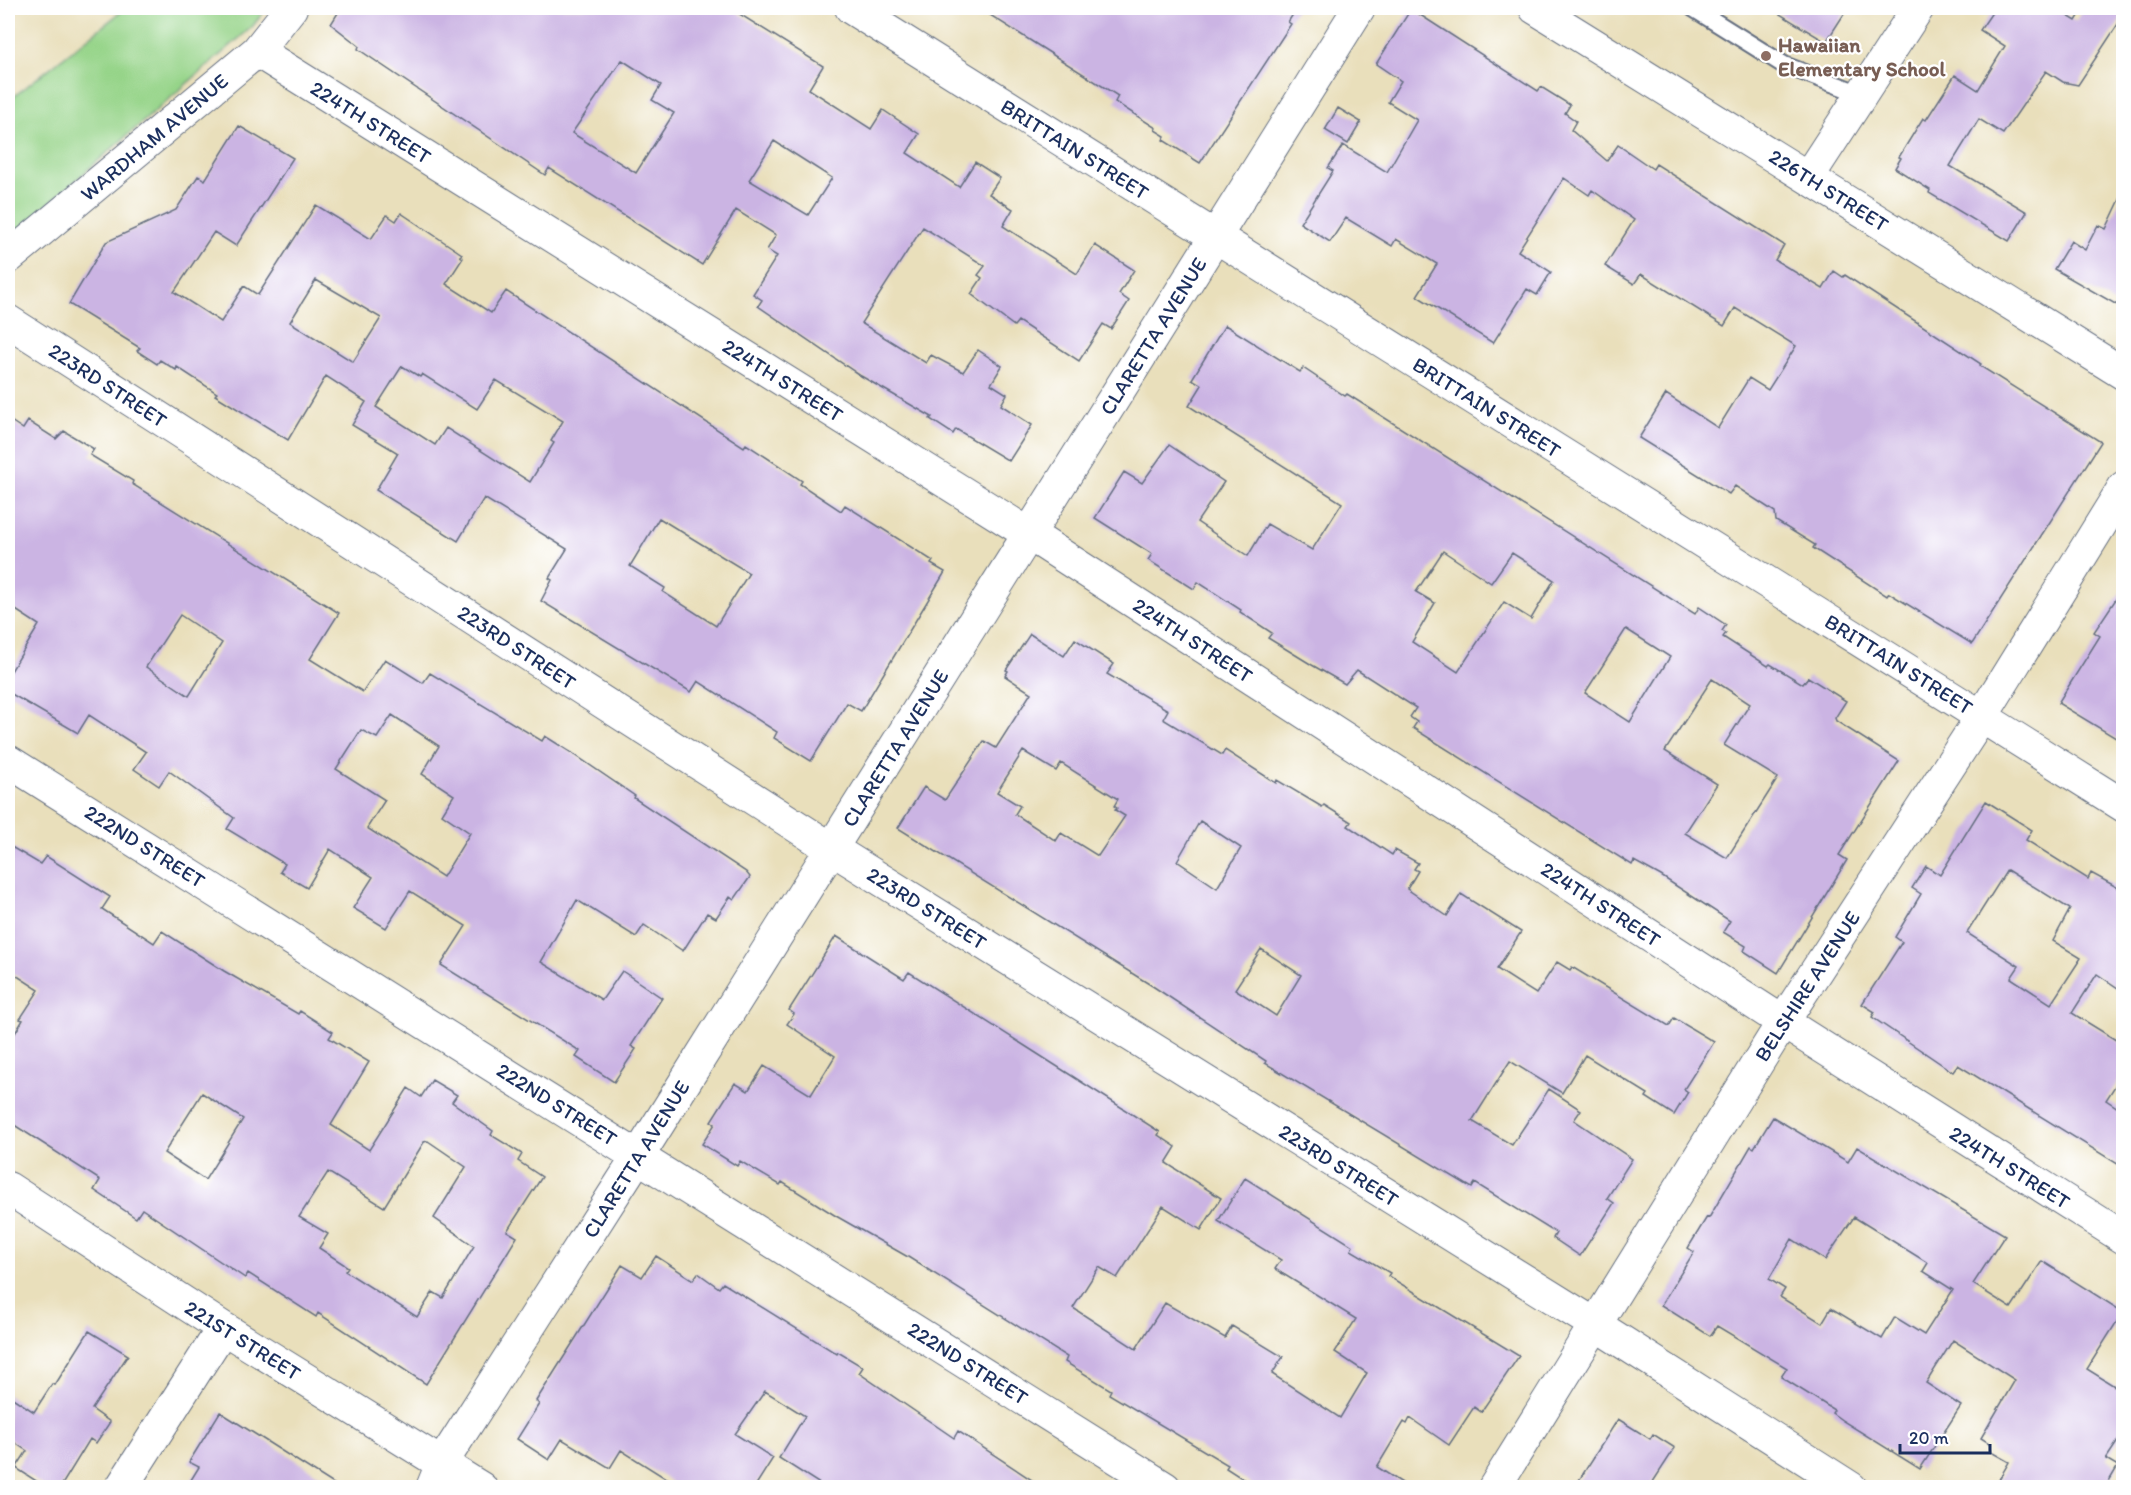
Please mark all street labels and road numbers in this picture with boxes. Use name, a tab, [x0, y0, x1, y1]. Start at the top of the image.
street label: WARDHAM AVENUE	[75, 68, 233, 206]
street label: 224TH STREET	[306, 75, 436, 169]
street label: BRITTAIN STREET	[996, 93, 1154, 205]
street label: 226TH STREET	[1765, 143, 1893, 237]
street label: CLARETTA AVENUE	[1094, 253, 1212, 419]
street label: 224TH STREET	[718, 333, 848, 427]
street label: 223RD STREET	[44, 337, 172, 433]
street label: BRITTAIN STREET	[1408, 351, 1566, 463]
street label: 224TH STREET	[1129, 592, 1258, 688]
street label: 223RD STREET	[453, 599, 581, 695]
street label: BRITTAIN STREET	[1820, 608, 1978, 720]
street label: CLARETTA AVENUE	[836, 665, 954, 831]
street label: 222ND STREET	[80, 799, 210, 893]
street label: 224TH STREET	[1537, 856, 1666, 952]
street label: 223RD STREET	[863, 861, 991, 955]
street label: BELSHIRE AVENUE	[1749, 906, 1865, 1066]
street label: 222ND STREET	[492, 1057, 622, 1151]
street label: CLARETTA AVENUE	[577, 1076, 695, 1242]
street label: 223RD STREET	[1275, 1118, 1403, 1212]
street label: 224TH STREET	[1945, 1120, 2075, 1214]
street label: 221ST STREET	[180, 1294, 306, 1386]
street label: 222ND STREET	[903, 1316, 1033, 1410]

